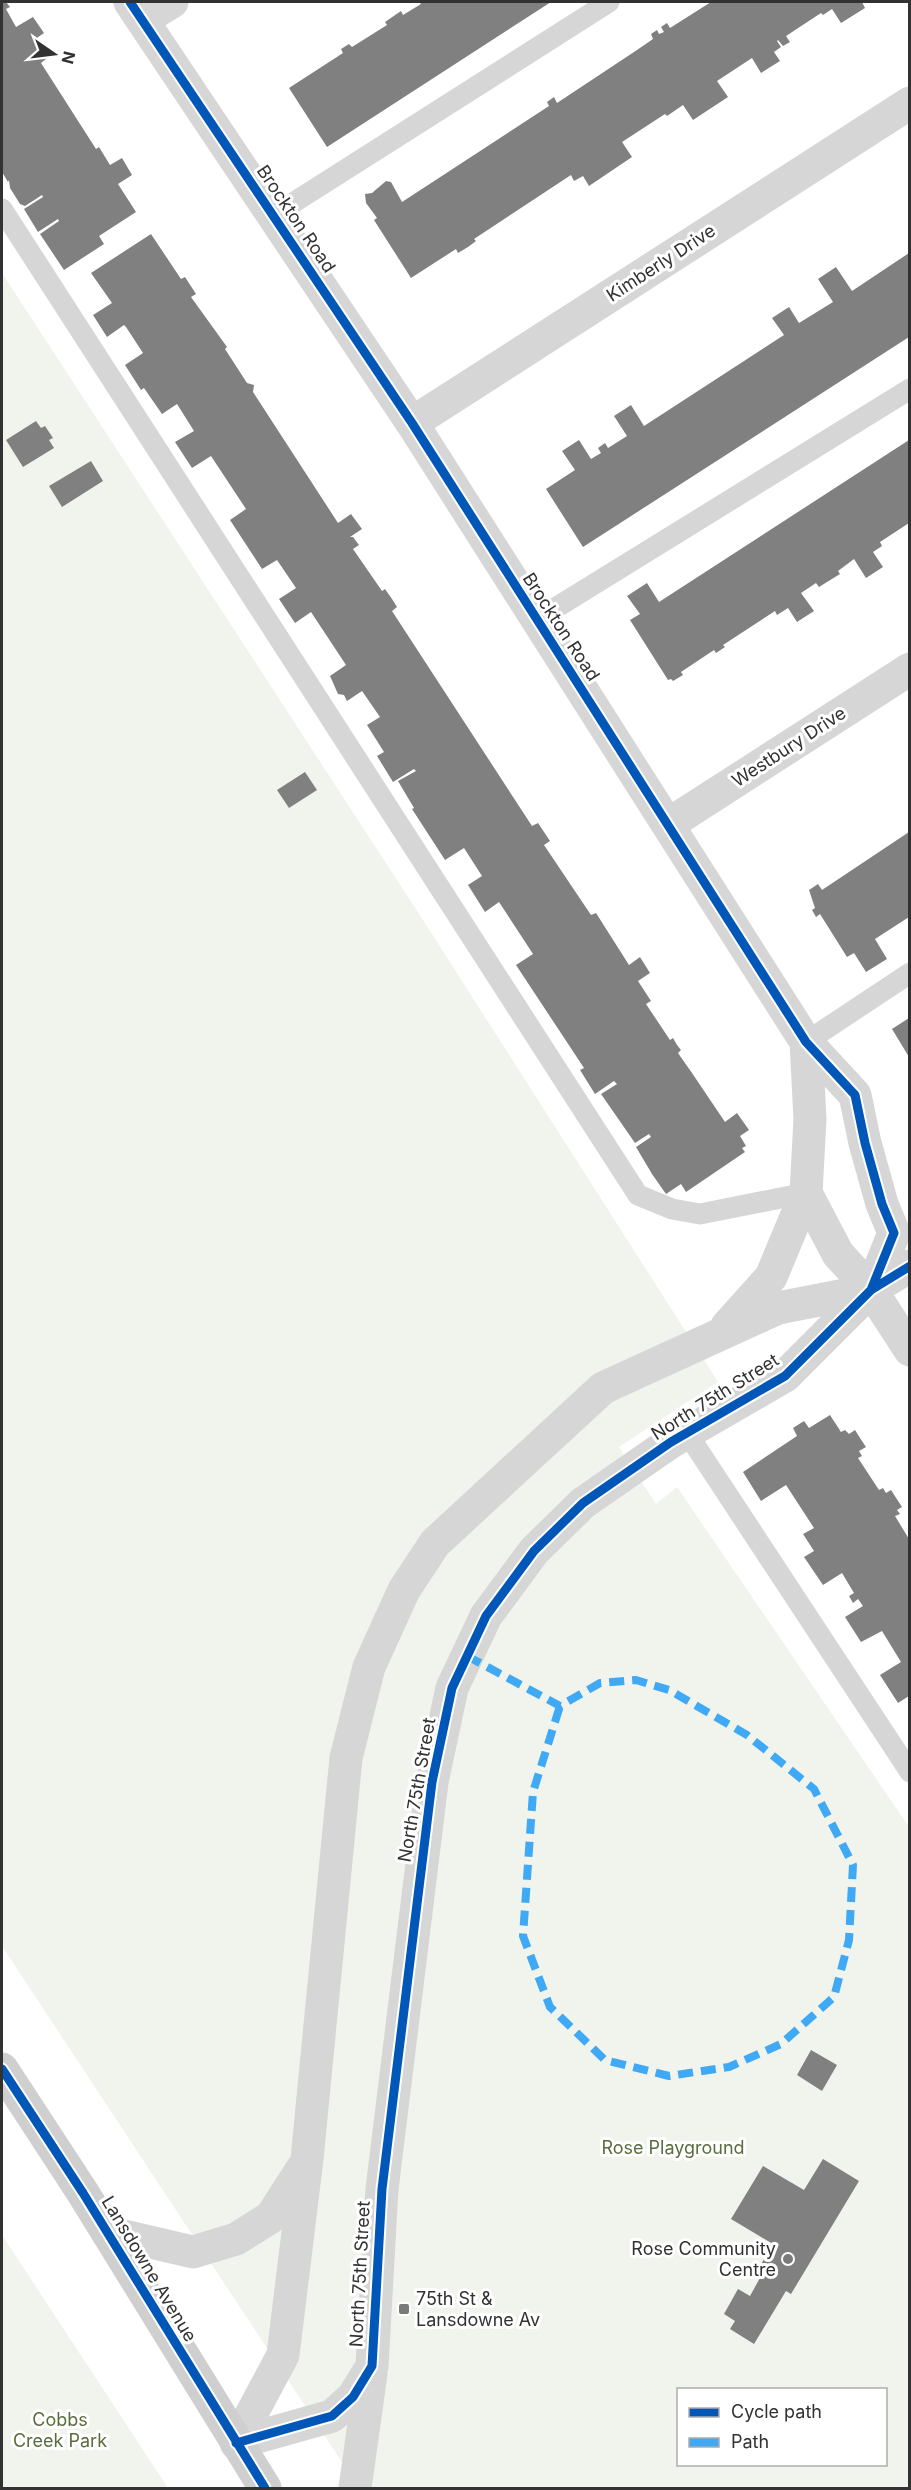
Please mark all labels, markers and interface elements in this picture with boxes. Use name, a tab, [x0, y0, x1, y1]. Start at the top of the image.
north arrow	[24, 24, 84, 84]
text: N	[57, 49, 80, 66]
street label: Brockton Road	[253, 161, 340, 276]
street label: Kimberly Drive	[602, 220, 719, 306]
street label: Brockton Road	[519, 569, 604, 685]
street label: Westbury Drive	[728, 702, 849, 791]
street label: North 75th Street	[647, 1349, 782, 1444]
street label: North 75th Street	[393, 1716, 440, 1864]
park label: Rose Playground	[601, 2137, 745, 2158]
street label: Lansdowne Avenue	[98, 2192, 201, 2345]
street label: North 75th Street	[345, 2200, 374, 2348]
place label: Rose Community Centre	[631, 2238, 776, 2280]
marker: Rose Community Centre	[781, 2252, 795, 2266]
place label: 75th St & Lansdowne Av	[416, 2288, 540, 2330]
marker: 75th St & Lansdowne Av	[397, 2302, 411, 2316]
legend	[677, 2388, 887, 2466]
text: Cycle path	[731, 2401, 822, 2422]
park label: Cobbs Creek Park	[13, 2409, 107, 2451]
text: Path	[731, 2431, 769, 2452]

